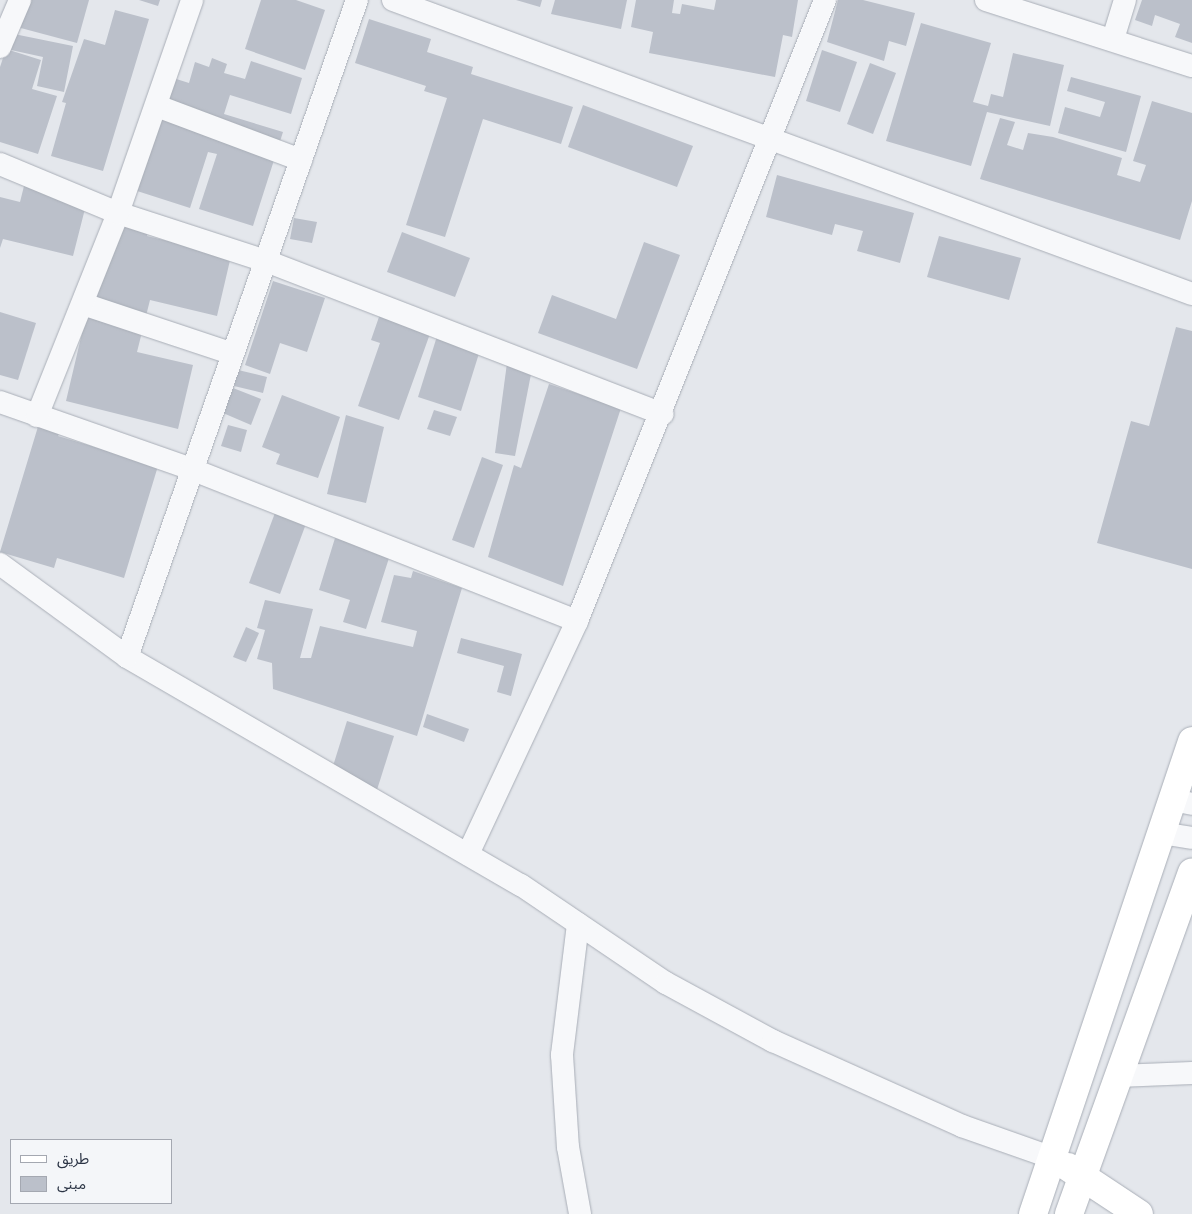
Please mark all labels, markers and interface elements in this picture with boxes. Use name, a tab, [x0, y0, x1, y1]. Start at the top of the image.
legend	[10, 1139, 172, 1204]
text: طريق	[57, 1149, 89, 1167]
text: مبنى	[57, 1174, 86, 1192]

